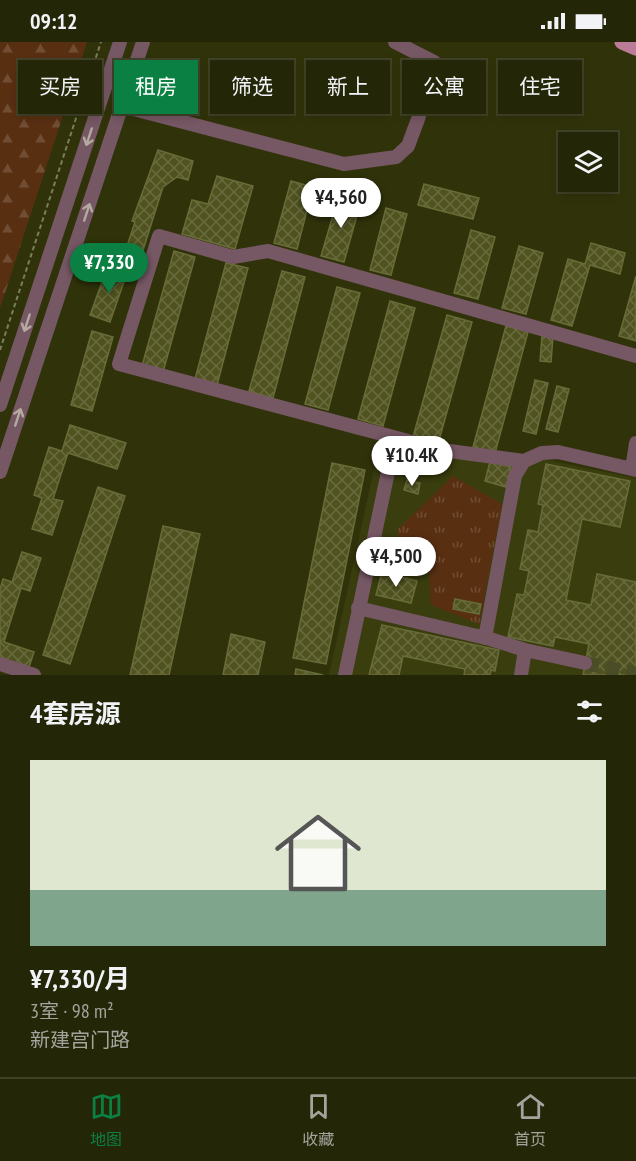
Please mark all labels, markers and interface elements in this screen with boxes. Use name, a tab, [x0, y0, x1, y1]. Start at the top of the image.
text: 09:12	[30, 7, 78, 35]
chip: 买房	[18, 60, 102, 114]
chip: 租房	[114, 60, 198, 114]
chip: 筛选	[210, 60, 294, 114]
chip: 新上	[306, 60, 390, 114]
chip: 公寓	[402, 60, 486, 114]
chip: 住宅	[498, 60, 582, 114]
one-way arrow	[82, 127, 93, 146]
map controls	[558, 132, 618, 192]
button: layers	[558, 132, 618, 192]
pin: ¥4,560	[292, 178, 390, 229]
text: ¥4,560	[315, 184, 367, 210]
one-way arrow	[82, 203, 93, 222]
pin: ¥7,330	[60, 243, 158, 294]
text: ¥7,330	[84, 249, 134, 275]
one-way arrow	[21, 313, 32, 332]
one-way arrow	[14, 408, 25, 427]
pin: ¥10.4K	[363, 436, 461, 487]
text: ¥10.4K	[386, 442, 438, 468]
pin: ¥4,500	[347, 537, 445, 588]
text: ¥4,500	[370, 543, 422, 569]
icon: filters	[573, 695, 606, 728]
text: 4套房源	[30, 697, 120, 730]
icon: home	[264, 799, 372, 907]
text: ¥7,330/月	[30, 962, 130, 995]
text: 3室 · 98 m²	[30, 998, 114, 1024]
text: 新建宫门路	[30, 1027, 130, 1053]
tab: 地图	[90, 1090, 123, 1150]
tab: 收藏	[302, 1090, 335, 1150]
tab: 首页	[514, 1090, 547, 1150]

